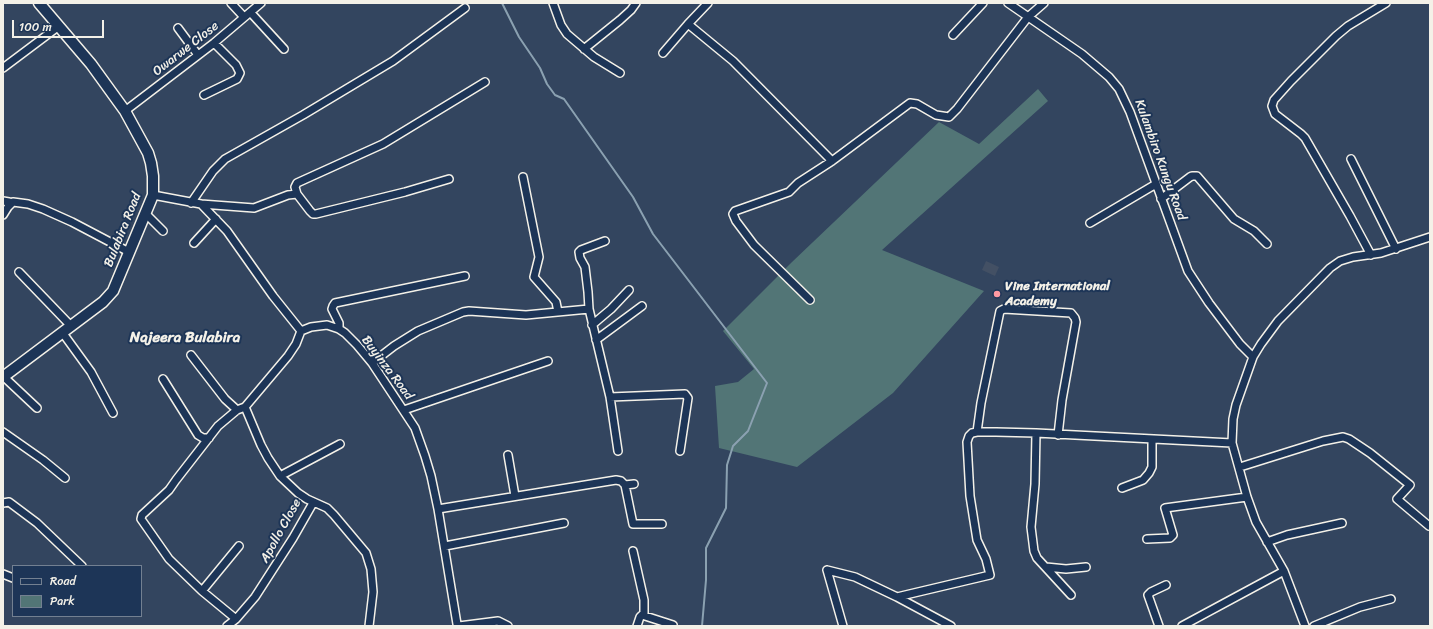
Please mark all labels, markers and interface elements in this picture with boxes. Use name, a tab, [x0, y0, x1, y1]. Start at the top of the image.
scale bar	[14, 12, 106, 38]
text: 100 m	[19, 16, 52, 38]
street label: Owarwe Close	[150, 18, 222, 80]
street label: Kulambiro Kungu Road	[1131, 97, 1189, 223]
street label: Bulabira Road	[101, 190, 145, 270]
place label: Vine International Academy	[1005, 279, 1110, 310]
marker: Vine International Academy	[992, 289, 1002, 299]
district label: Najeera Bulabira	[130, 329, 240, 347]
street label: Buyinza Road	[358, 333, 416, 403]
street label: Apollo Close	[257, 496, 305, 566]
legend	[12, 565, 142, 617]
text: Road	[50, 570, 76, 592]
text: Park	[50, 590, 75, 612]

